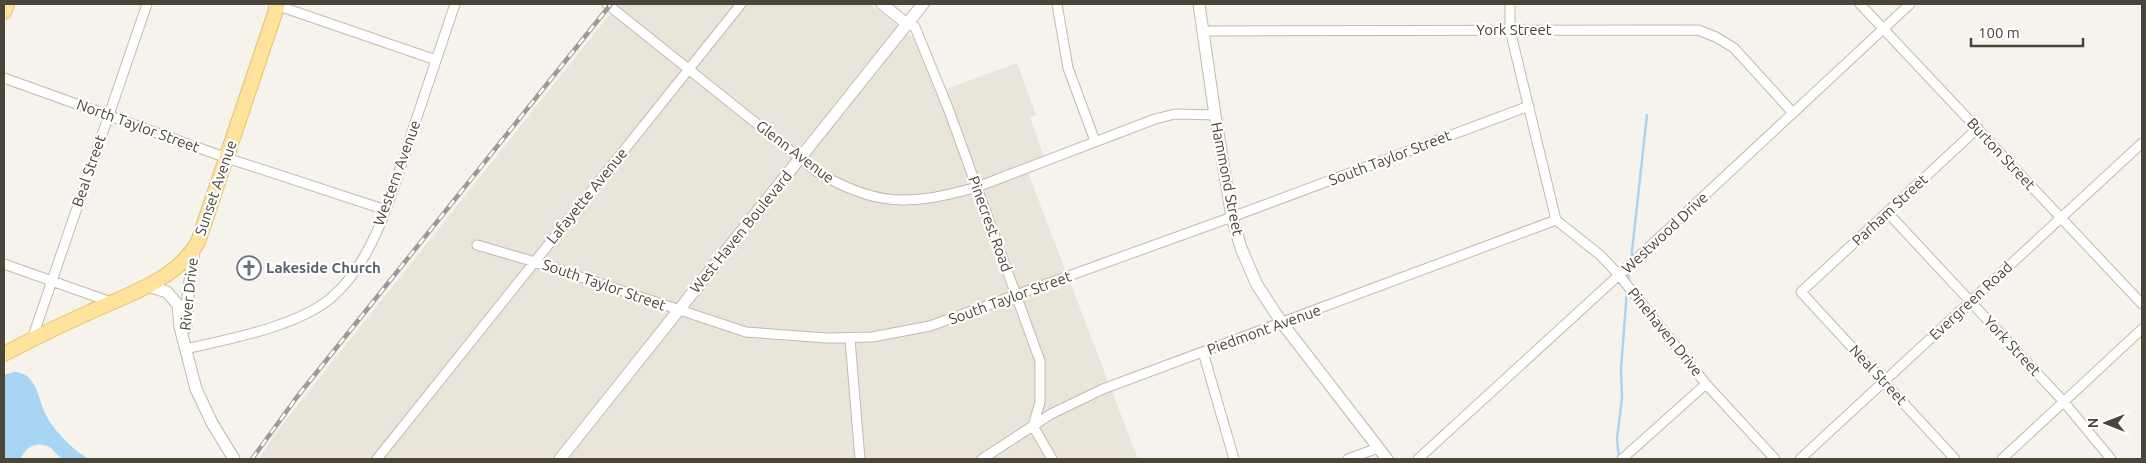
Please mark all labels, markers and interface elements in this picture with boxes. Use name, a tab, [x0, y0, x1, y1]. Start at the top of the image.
scale bar	[1971, 15, 2084, 47]
street label: York Street	[1476, 21, 1552, 38]
text: 100 m	[1978, 24, 2020, 41]
street label: North Taylor Street	[74, 95, 202, 156]
street label: Burton Street	[1964, 114, 2039, 193]
street label: Glenn Avenue	[753, 117, 838, 186]
street label: Western Avenue	[370, 118, 423, 228]
street label: Hammond Street	[1208, 121, 1247, 237]
street label: South Taylor Street	[1326, 126, 1453, 189]
street label: Beal Street	[68, 133, 109, 209]
street label: Sunset Avenue	[191, 138, 240, 238]
street label: Lafayette Avenue	[543, 144, 630, 247]
street label: West Haven Boulevard	[686, 167, 795, 296]
street label: Parham Street	[1848, 170, 1931, 249]
street label: Pinecrest Road	[965, 174, 1016, 274]
street label: Westwood Drive	[1618, 188, 1711, 277]
church icon: Lakeside Church	[236, 255, 262, 281]
street label: South Taylor Street	[540, 255, 668, 314]
street label: River Drive	[176, 257, 201, 331]
street label: Evergreen Road	[1926, 258, 2016, 343]
place label: Lakeside Church	[266, 259, 381, 276]
street label: South Taylor Street	[946, 267, 1074, 328]
street label: Pinehaven Drive	[1625, 284, 1706, 379]
street label: Piedmont Avenue	[1205, 301, 1323, 358]
street label: York Street	[1980, 312, 2044, 379]
street label: Neal Street	[1846, 341, 1911, 408]
north arrow	[2081, 398, 2131, 448]
text: N	[2085, 418, 2101, 428]

